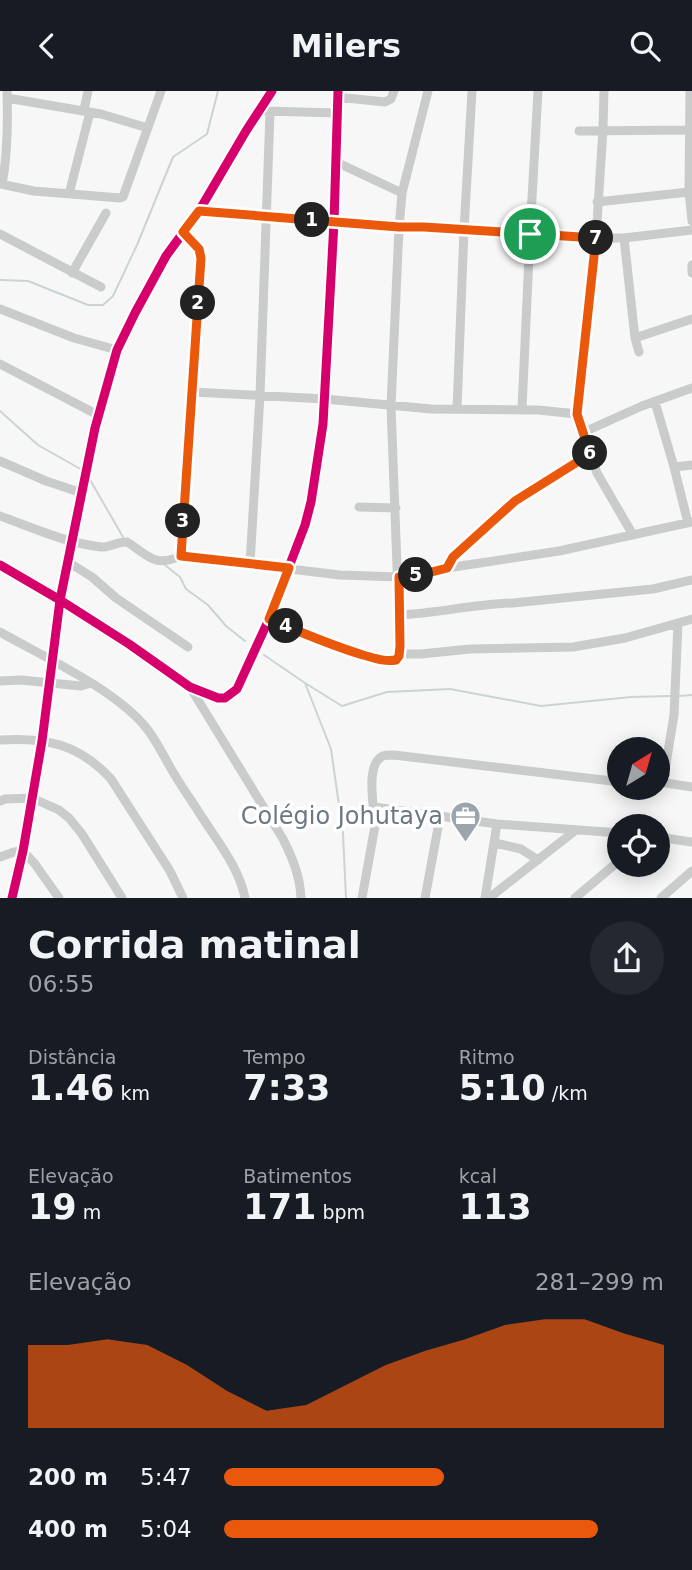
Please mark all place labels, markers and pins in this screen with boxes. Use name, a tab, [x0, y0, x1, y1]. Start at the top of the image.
pin: 1	[294, 202, 330, 237]
pin	[500, 204, 560, 264]
pin: 7	[578, 221, 614, 255]
pin: 2	[180, 285, 216, 321]
pin: 6	[572, 435, 608, 471]
pin: 3	[166, 503, 200, 539]
pin: 5	[398, 557, 434, 593]
pin: 4	[268, 609, 304, 643]
office icon: Colégio Johutaya	[449, 799, 483, 843]
place label: Colégio Johutaya	[241, 802, 443, 830]

